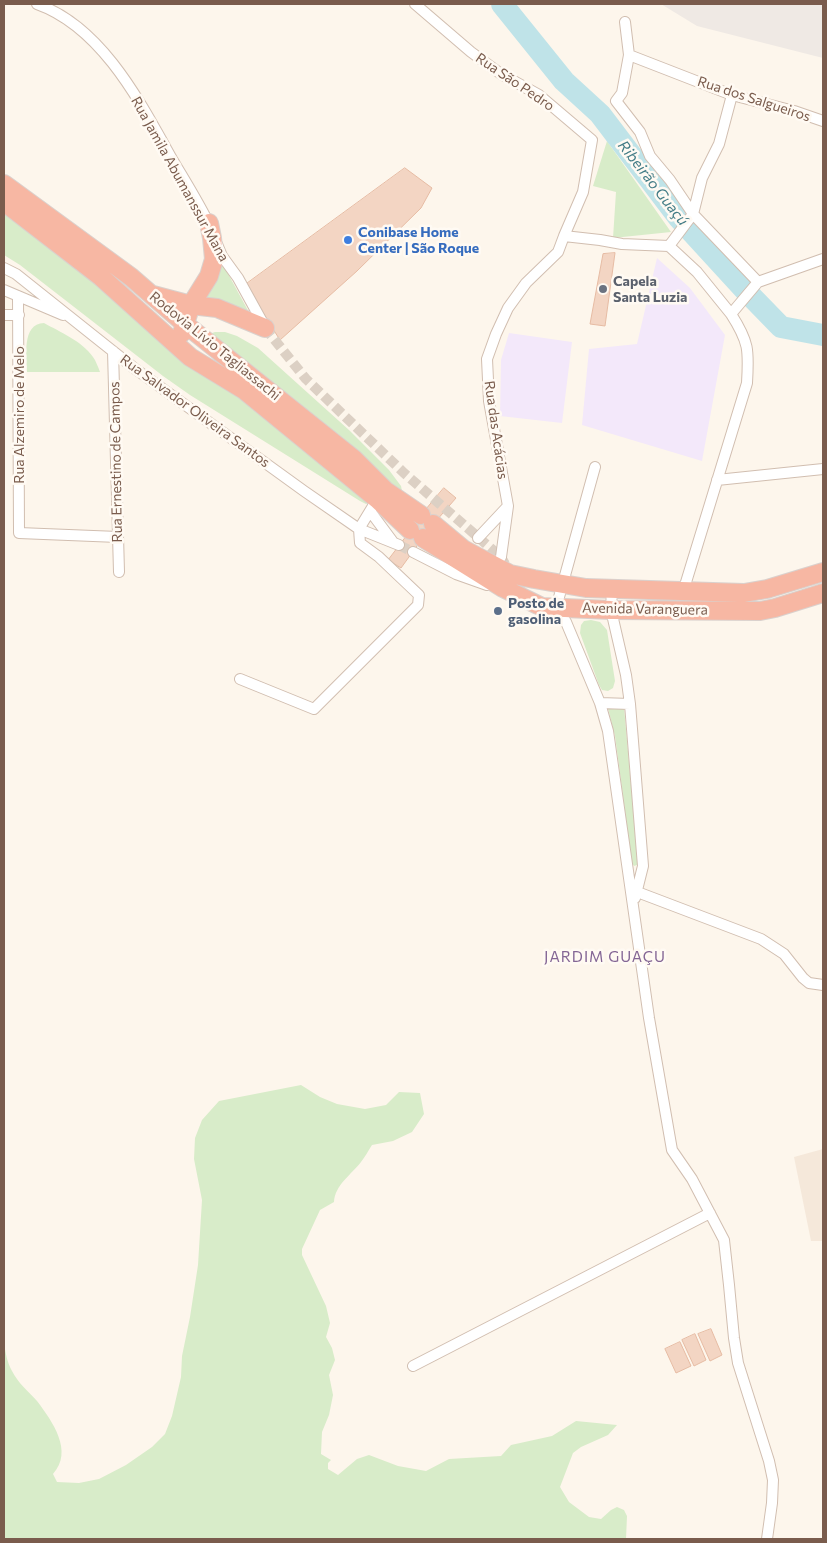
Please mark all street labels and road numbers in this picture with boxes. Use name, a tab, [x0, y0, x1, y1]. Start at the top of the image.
street label: Rua São Pedro	[472, 49, 558, 115]
street label: Rua dos Salgueiros	[695, 73, 813, 125]
street label: Rua Jamila Abumanssur Mana	[128, 94, 232, 264]
street label: Rodovia Lívio Tagliassachi	[146, 288, 284, 404]
street label: Rua Alzemiro de Melo	[11, 346, 27, 484]
street label: Rua Salvador Oliveira Santos	[117, 351, 273, 471]
street label: Rua das Acácias	[481, 380, 511, 480]
street label: Rua Ernestino de Campos	[106, 381, 126, 543]
street label: Avenida Varanguera	[582, 600, 708, 618]

